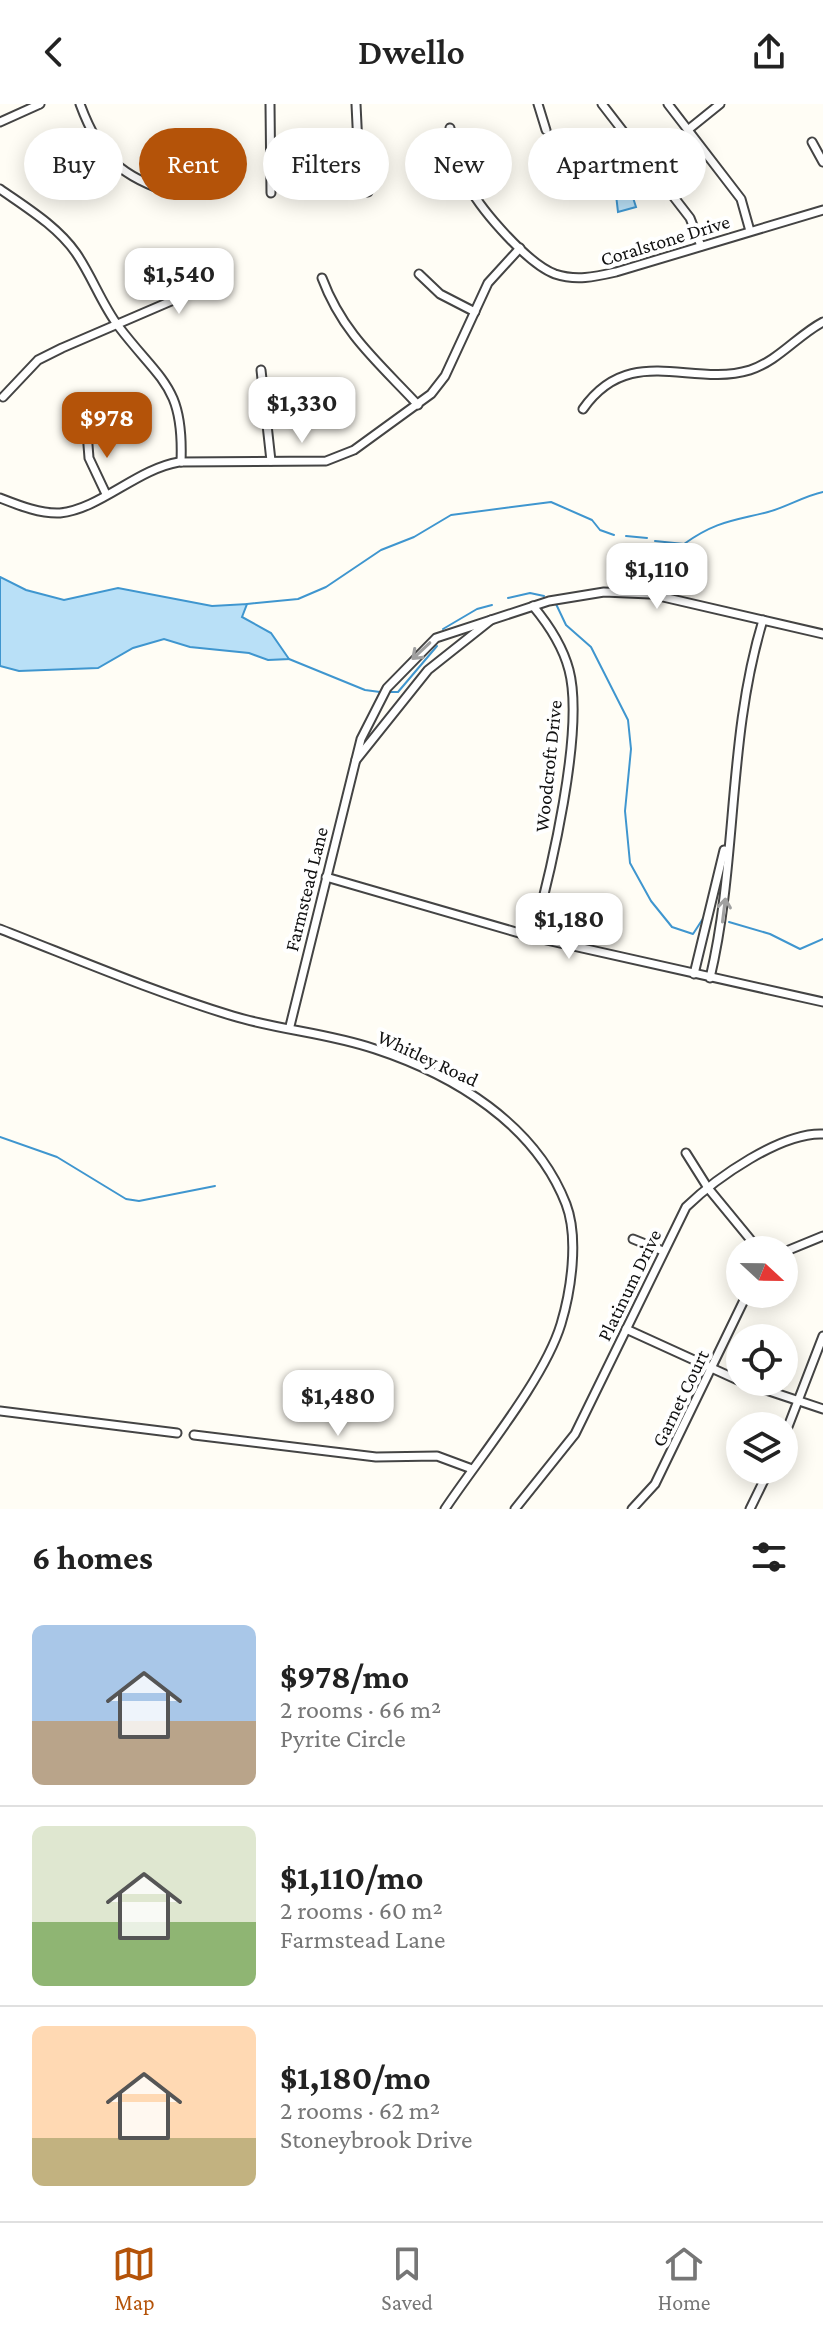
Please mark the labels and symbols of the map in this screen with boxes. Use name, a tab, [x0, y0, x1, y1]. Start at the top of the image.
street label: Coralstone Drive	[598, 210, 732, 270]
pin: $1,540	[114, 248, 244, 316]
pin: $1,330	[237, 377, 367, 445]
pin: $978	[60, 392, 154, 460]
pin: $1,110	[592, 543, 722, 611]
one-way arrow	[412, 641, 432, 659]
street label: Woodcroft Drive	[530, 699, 566, 833]
street label: Farmstead Lane	[280, 824, 332, 953]
pin: $1,180	[504, 893, 634, 961]
one-way arrow	[717, 898, 732, 923]
street label: Whitley Road	[374, 1025, 482, 1092]
street label: Platinum Drive	[593, 1226, 666, 1344]
north arrow	[726, 1236, 798, 1308]
street label: Garnet Court	[647, 1346, 713, 1450]
pin: $1,480	[273, 1370, 403, 1438]

